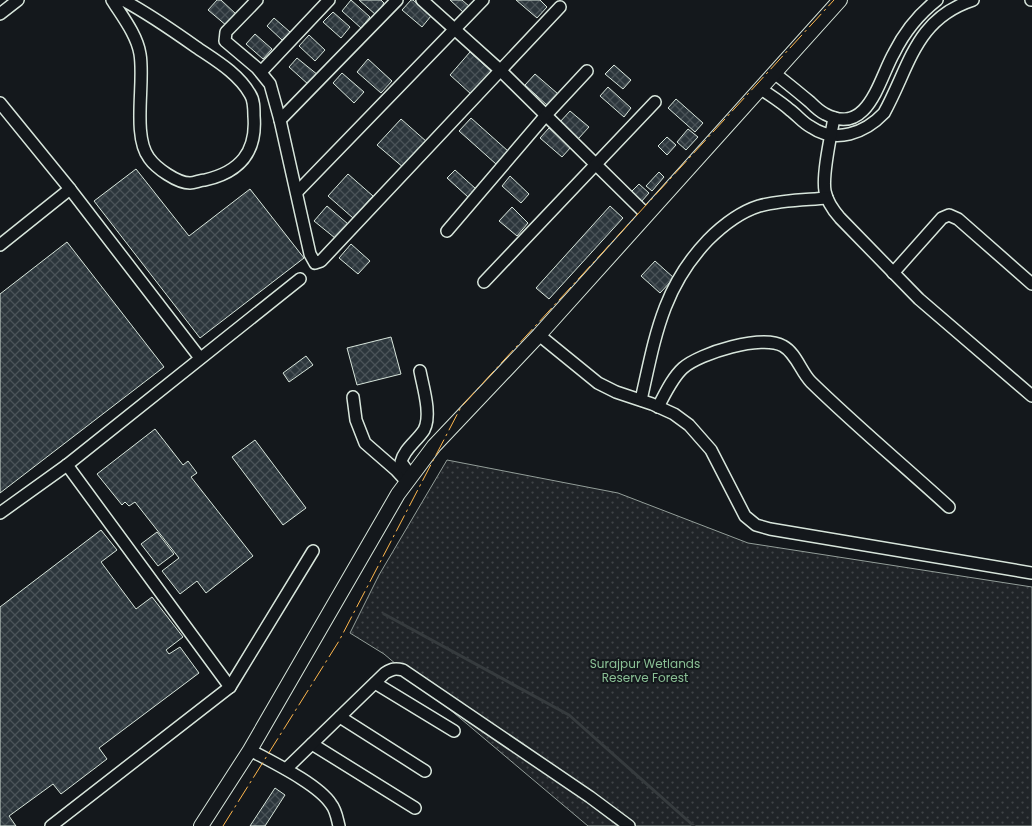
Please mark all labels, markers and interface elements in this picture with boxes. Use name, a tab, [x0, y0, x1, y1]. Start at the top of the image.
park label: Surajpur Wetlands Reserve Forest	[590, 655, 700, 686]

